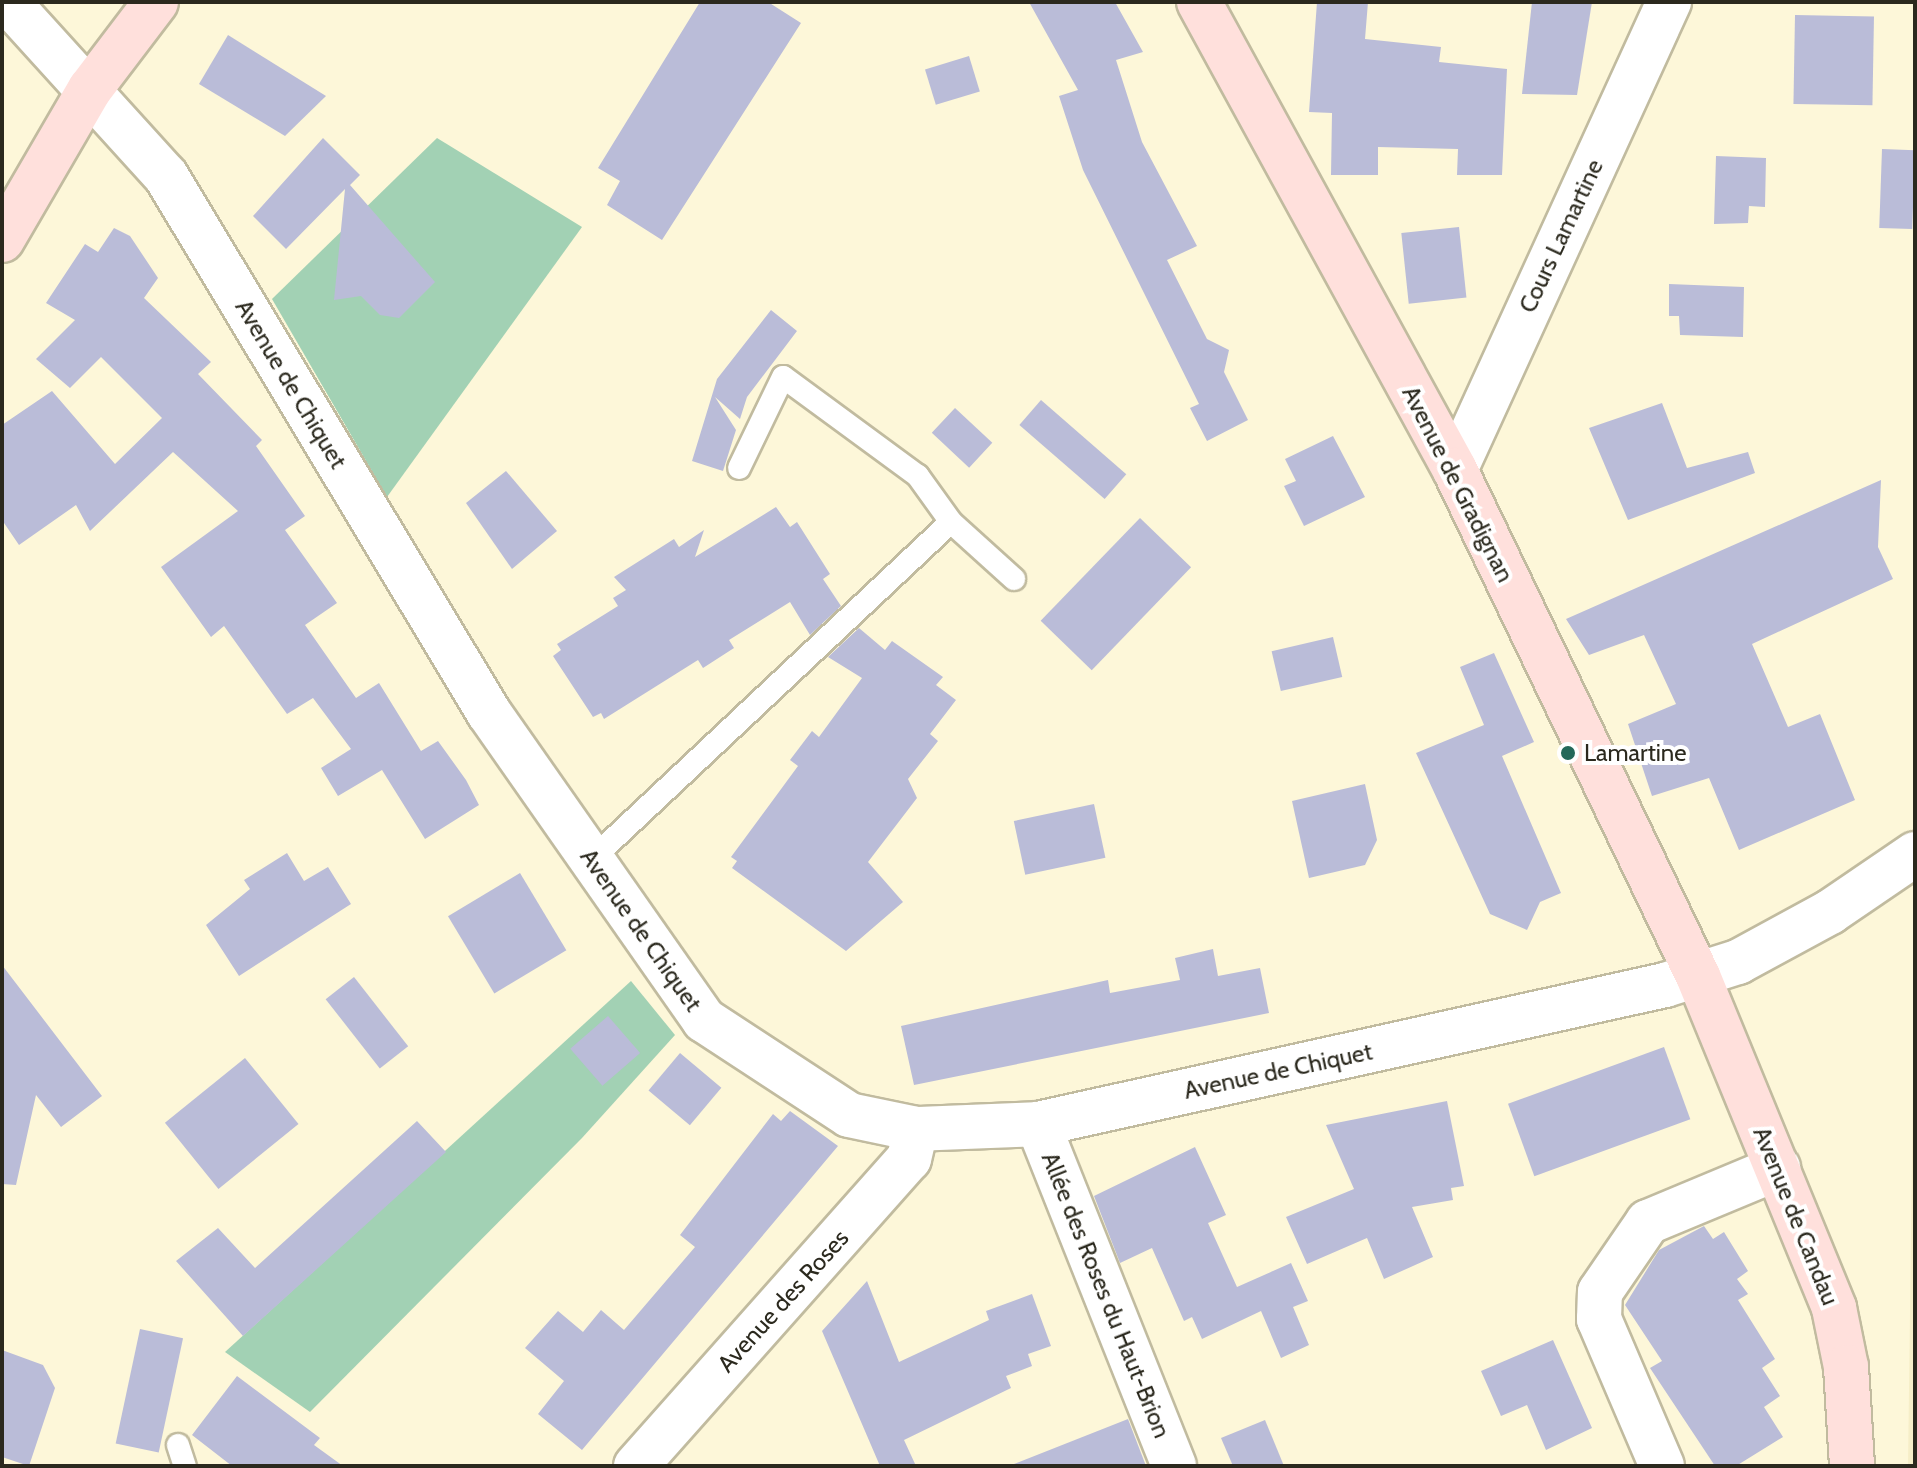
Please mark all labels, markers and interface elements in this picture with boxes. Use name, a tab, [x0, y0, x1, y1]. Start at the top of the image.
street label: Cours Lamartine	[1513, 155, 1609, 317]
street label: Avenue de Chiquet	[229, 294, 353, 474]
street label: Avenue de Gradignan	[1396, 381, 1520, 587]
place label: Lamartine	[1584, 739, 1687, 767]
marker: Lamartine	[1559, 744, 1577, 762]
street label: Avenue de Chiquet	[574, 843, 708, 1017]
street label: Avenue de Chiquet	[1181, 1037, 1375, 1105]
street label: Avenue de Candau	[1747, 1123, 1845, 1309]
street label: Allée des Roses du Haut-Brion	[1035, 1148, 1177, 1442]
street label: Avenue des Roses	[711, 1224, 855, 1378]

